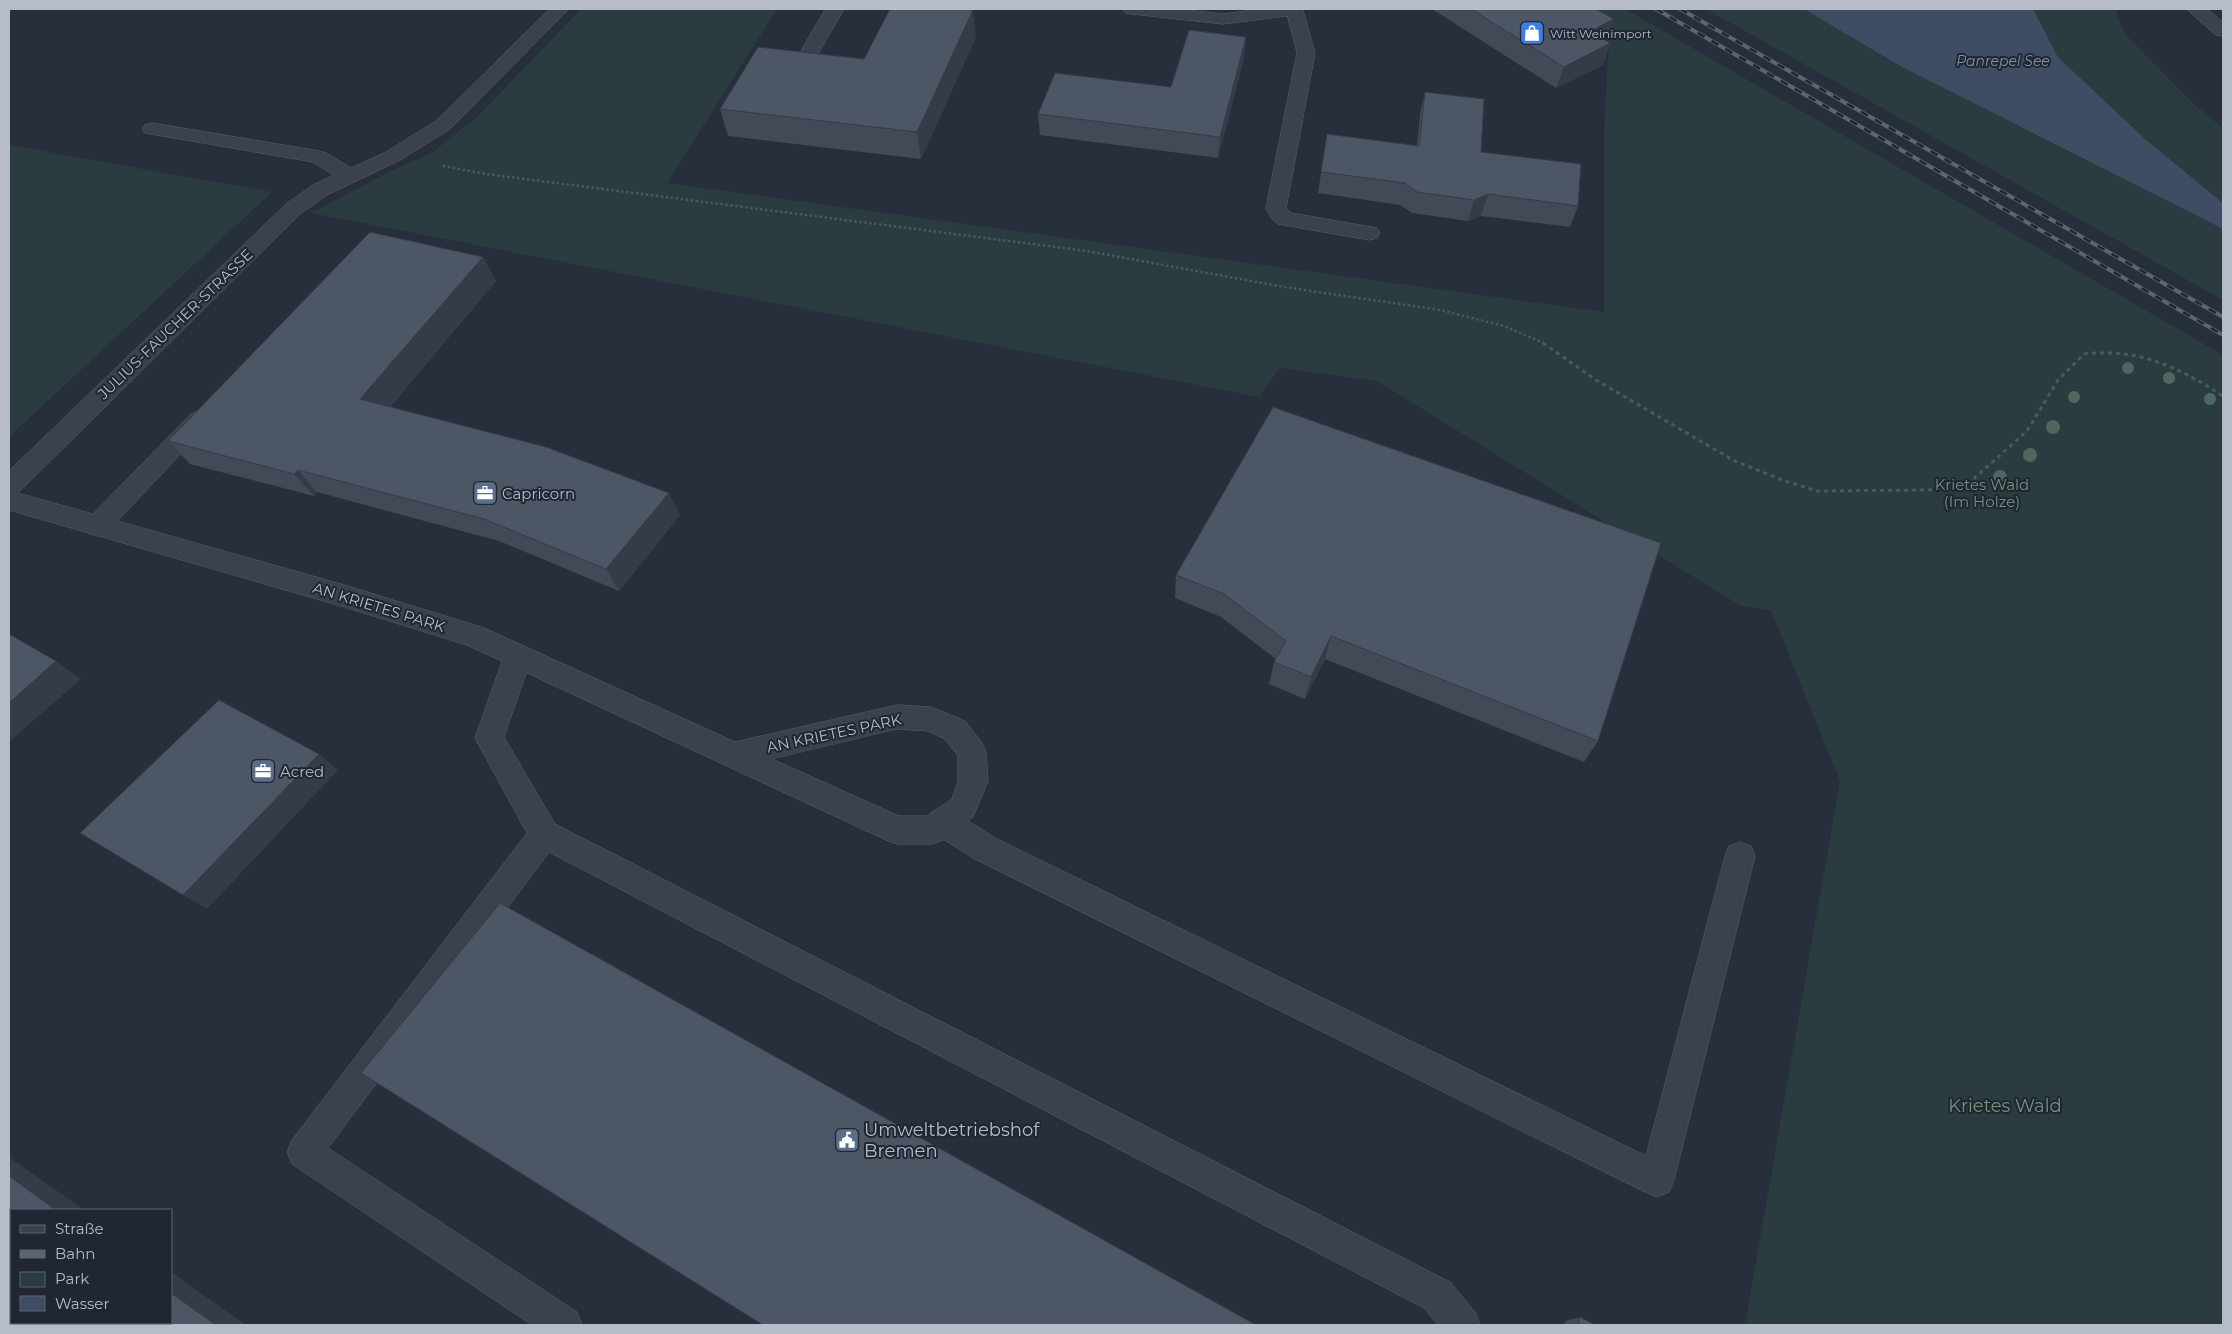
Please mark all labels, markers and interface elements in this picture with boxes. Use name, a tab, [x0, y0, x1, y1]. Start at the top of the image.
shop icon: Witt Weinimport	[1519, 20, 1545, 46]
place label: Witt Weinimport	[1550, 26, 1652, 41]
water label: Panrepel See	[1956, 52, 2050, 70]
street label: JULIUS-FAUCHER-STRASSE	[93, 245, 256, 404]
park label: Krietes Wald (Im Holze)	[1935, 475, 2029, 511]
office icon: Capricorn	[472, 480, 498, 506]
place label: Capricorn	[502, 484, 575, 503]
street label: AN KRIETES PARK	[311, 578, 448, 636]
street label: AN KRIETES PARK	[765, 709, 903, 757]
office icon: Acred	[250, 758, 276, 784]
place label: Acred	[280, 762, 324, 781]
park label: Krietes Wald	[1948, 1095, 2062, 1117]
place label: Umweltbetriebshof Bremen	[864, 1119, 1040, 1162]
public building icon: Umweltbetriebshof Bremen	[834, 1127, 860, 1153]
legend	[10, 1209, 172, 1324]
text: Straße	[55, 1219, 104, 1238]
text: Bahn	[55, 1244, 95, 1263]
text: Park	[55, 1269, 89, 1288]
text: Wasser	[55, 1294, 109, 1313]

